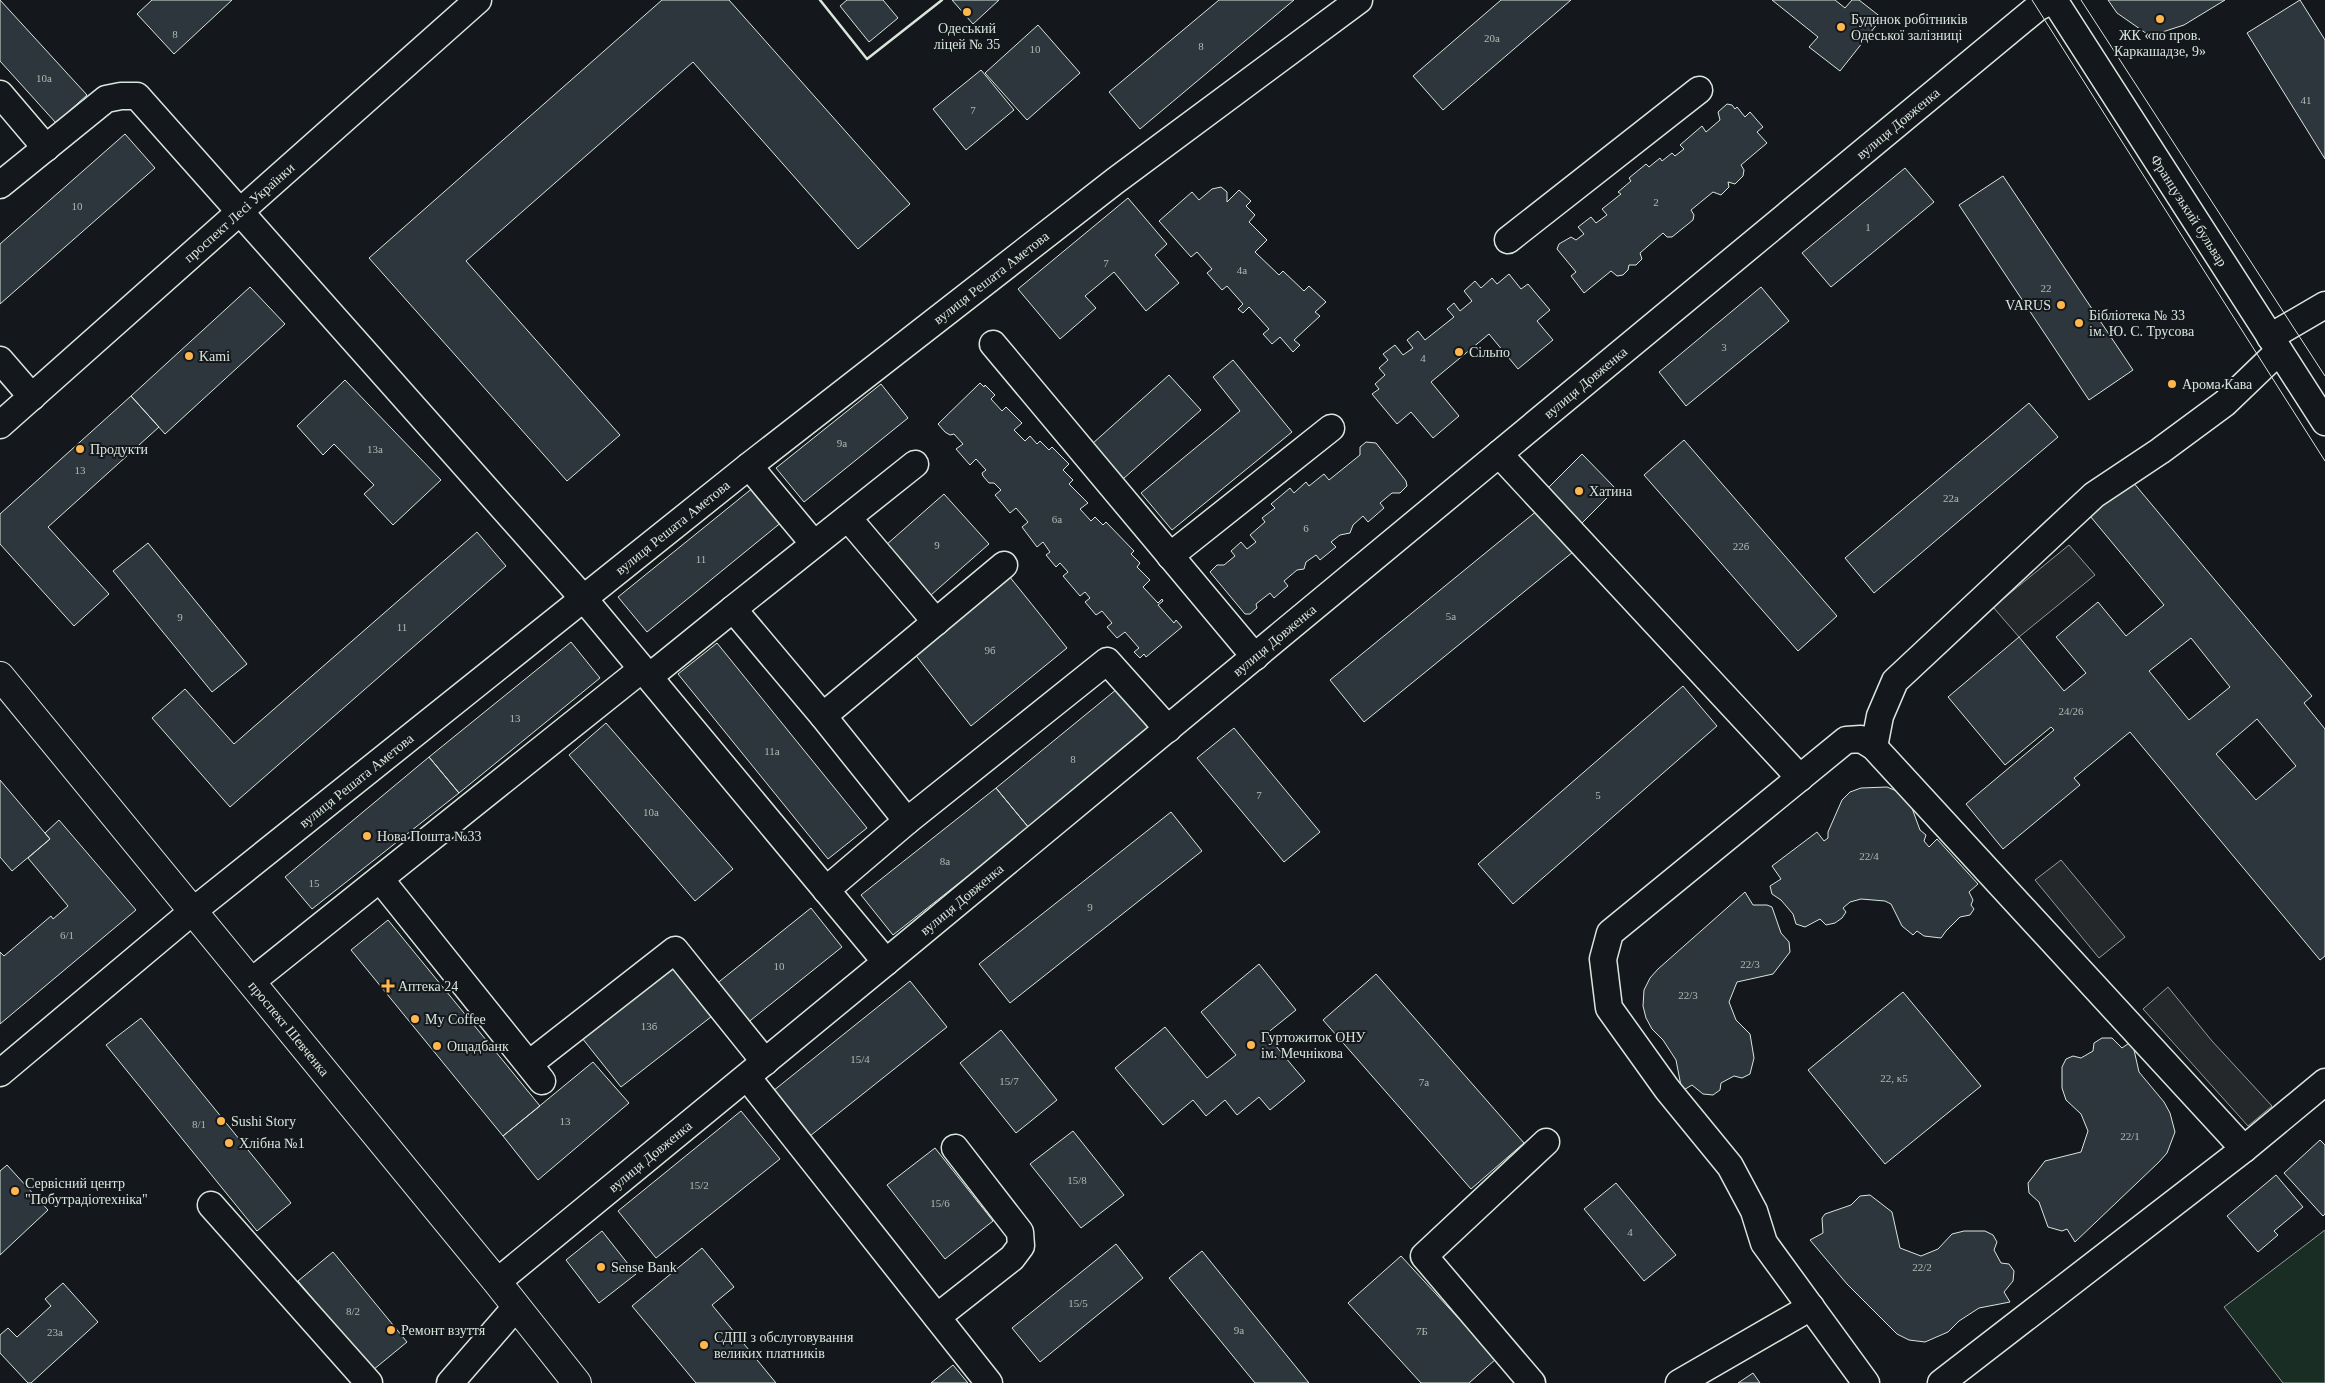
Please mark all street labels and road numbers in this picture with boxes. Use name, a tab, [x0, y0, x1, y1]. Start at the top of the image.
street label: вулиця Довженка	[1854, 84, 1943, 162]
street label: Французький бульвар	[2147, 152, 2230, 269]
street label: проспект Лесі Українки	[181, 160, 298, 266]
street label: вулиця Решата Аметова	[931, 228, 1053, 327]
street label: вулиця Довженка	[1541, 344, 1631, 421]
street label: вулиця Решата Аметова	[613, 477, 733, 578]
street label: вулиця Довженка	[1230, 601, 1320, 679]
street label: вулиця Решата Аметова	[296, 730, 417, 831]
street label: вулиця Довженка	[917, 860, 1007, 938]
street label: проспект Шевченка	[246, 979, 333, 1080]
street label: вулиця Довженка	[606, 1117, 695, 1195]

